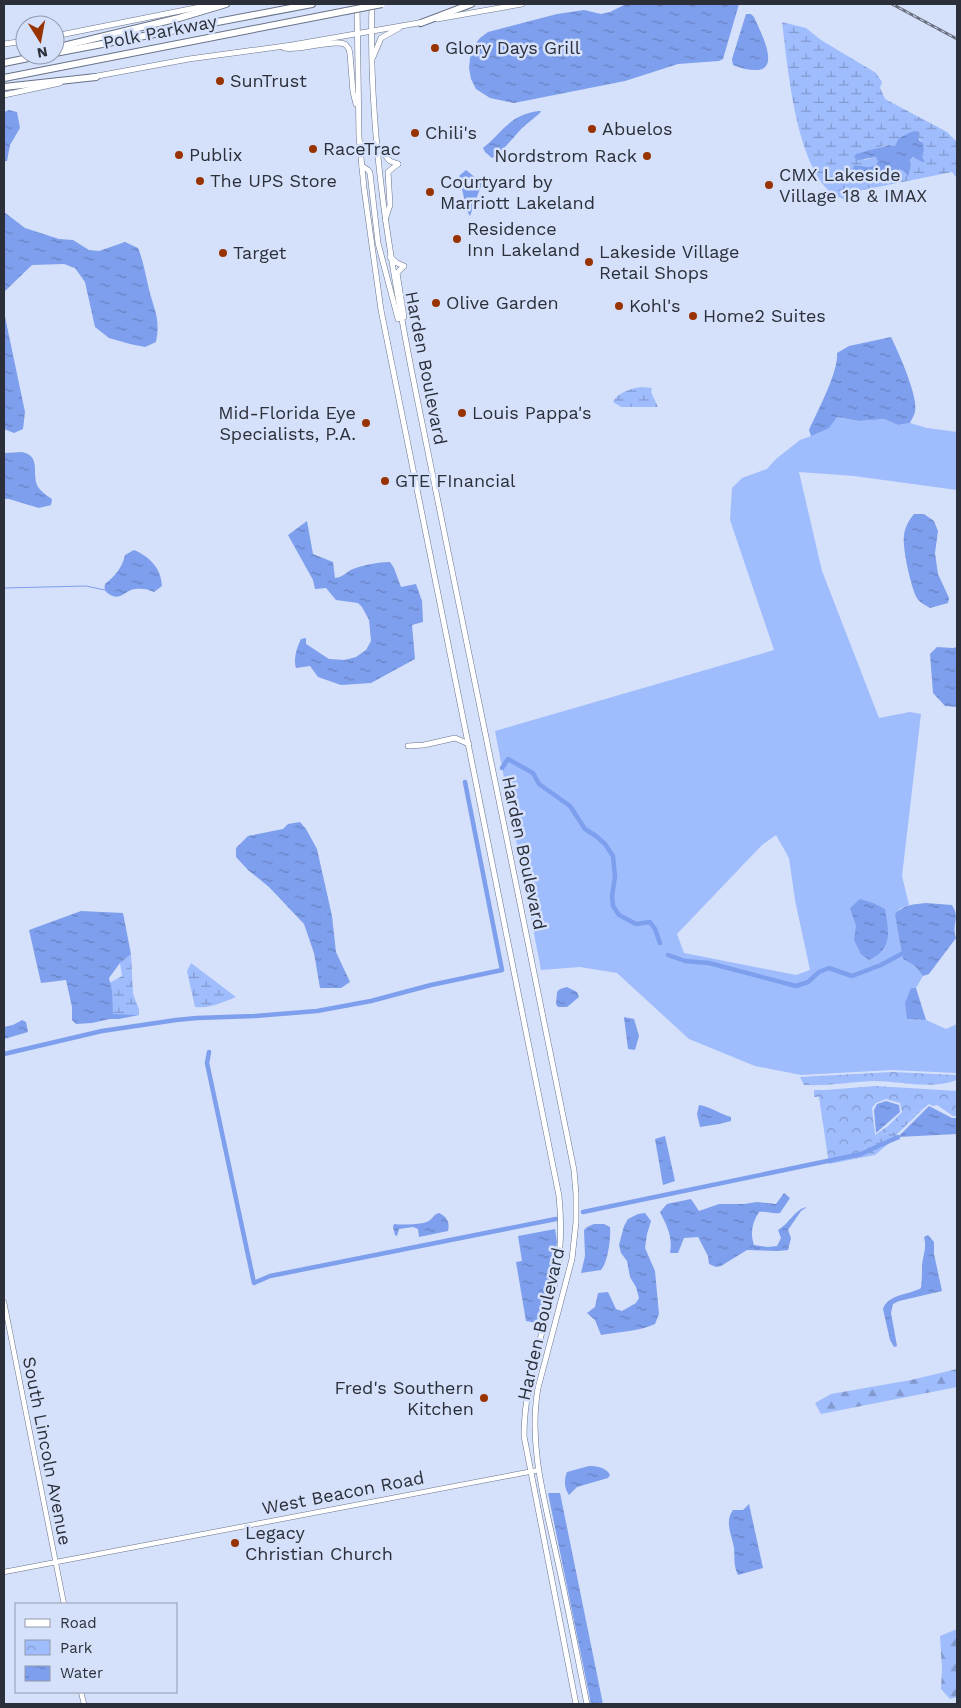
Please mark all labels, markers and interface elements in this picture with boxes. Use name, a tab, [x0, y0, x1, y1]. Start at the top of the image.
street label: Polk Parkway	[101, 10, 219, 53]
north arrow	[15, 15, 65, 65]
place label: Glory Days Grill	[445, 37, 581, 58]
marker: Glory Days Grill	[429, 42, 441, 54]
text: N	[36, 44, 49, 62]
place label: SunTrust	[230, 70, 307, 91]
marker: SunTrust	[214, 75, 226, 87]
place label: Abuelos	[602, 118, 672, 139]
place label: Chili's	[425, 122, 477, 143]
marker: Abuelos	[586, 123, 598, 135]
marker: Chili's	[409, 127, 421, 139]
place label: RaceTrac	[323, 138, 401, 159]
marker: RaceTrac	[307, 143, 319, 155]
place label: Publix	[189, 144, 242, 165]
place label: Nordstrom Rack	[494, 145, 637, 166]
marker: Publix	[173, 149, 185, 161]
marker: Nordstrom Rack	[641, 150, 653, 162]
place label: CMX Lakeside Village 18 & IMAX	[779, 164, 927, 206]
place label: The UPS Store	[210, 170, 337, 191]
place label: Courtyard by Marriott Lakeland	[440, 171, 595, 213]
marker: The UPS Store	[194, 175, 206, 187]
marker: CMX Lakeside Village 18 & IMAX	[763, 179, 775, 191]
marker: Courtyard by Marriott Lakeland	[424, 186, 436, 198]
place label: Residence Inn Lakeland	[467, 218, 580, 260]
marker: Residence Inn Lakeland	[451, 233, 463, 245]
place label: Lakeside Village Retail Shops	[599, 241, 739, 283]
place label: Target	[233, 242, 287, 263]
marker: Target	[217, 247, 229, 259]
marker: Lakeside Village Retail Shops	[583, 256, 595, 268]
street label: Harden Boulevard	[401, 289, 452, 447]
place label: Olive Garden	[446, 292, 559, 313]
place label: Kohl's	[629, 295, 681, 316]
marker: Olive Garden	[430, 297, 442, 309]
marker: Kohl's	[613, 300, 625, 312]
place label: Home2 Suites	[703, 305, 826, 326]
marker: Home2 Suites	[687, 310, 699, 322]
place label: Mid-Florida Eye Specialists, P.A.	[218, 402, 356, 444]
place label: Louis Pappa's	[472, 402, 591, 423]
marker: Louis Pappa's	[456, 407, 468, 419]
marker: Mid-Florida Eye Specialists, P.A.	[360, 417, 372, 429]
place label: GTE FInancial	[395, 470, 516, 491]
marker: GTE FInancial	[379, 475, 391, 487]
street label: Harden Boulevard	[498, 774, 551, 932]
street label: Harden Boulevard	[513, 1245, 568, 1402]
street label: South Lincoln Avenue	[19, 1355, 76, 1547]
place label: Fred's Southern Kitchen	[334, 1377, 474, 1419]
marker: Fred's Southern Kitchen	[478, 1392, 490, 1404]
street label: West Beacon Road	[260, 1466, 426, 1519]
place label: Legacy Christian Church	[245, 1522, 393, 1564]
marker: Legacy Christian Church	[229, 1537, 241, 1549]
legend	[15, 1603, 178, 1693]
text: Road	[60, 1614, 97, 1632]
text: Park	[60, 1639, 93, 1657]
text: Water	[60, 1664, 103, 1682]

